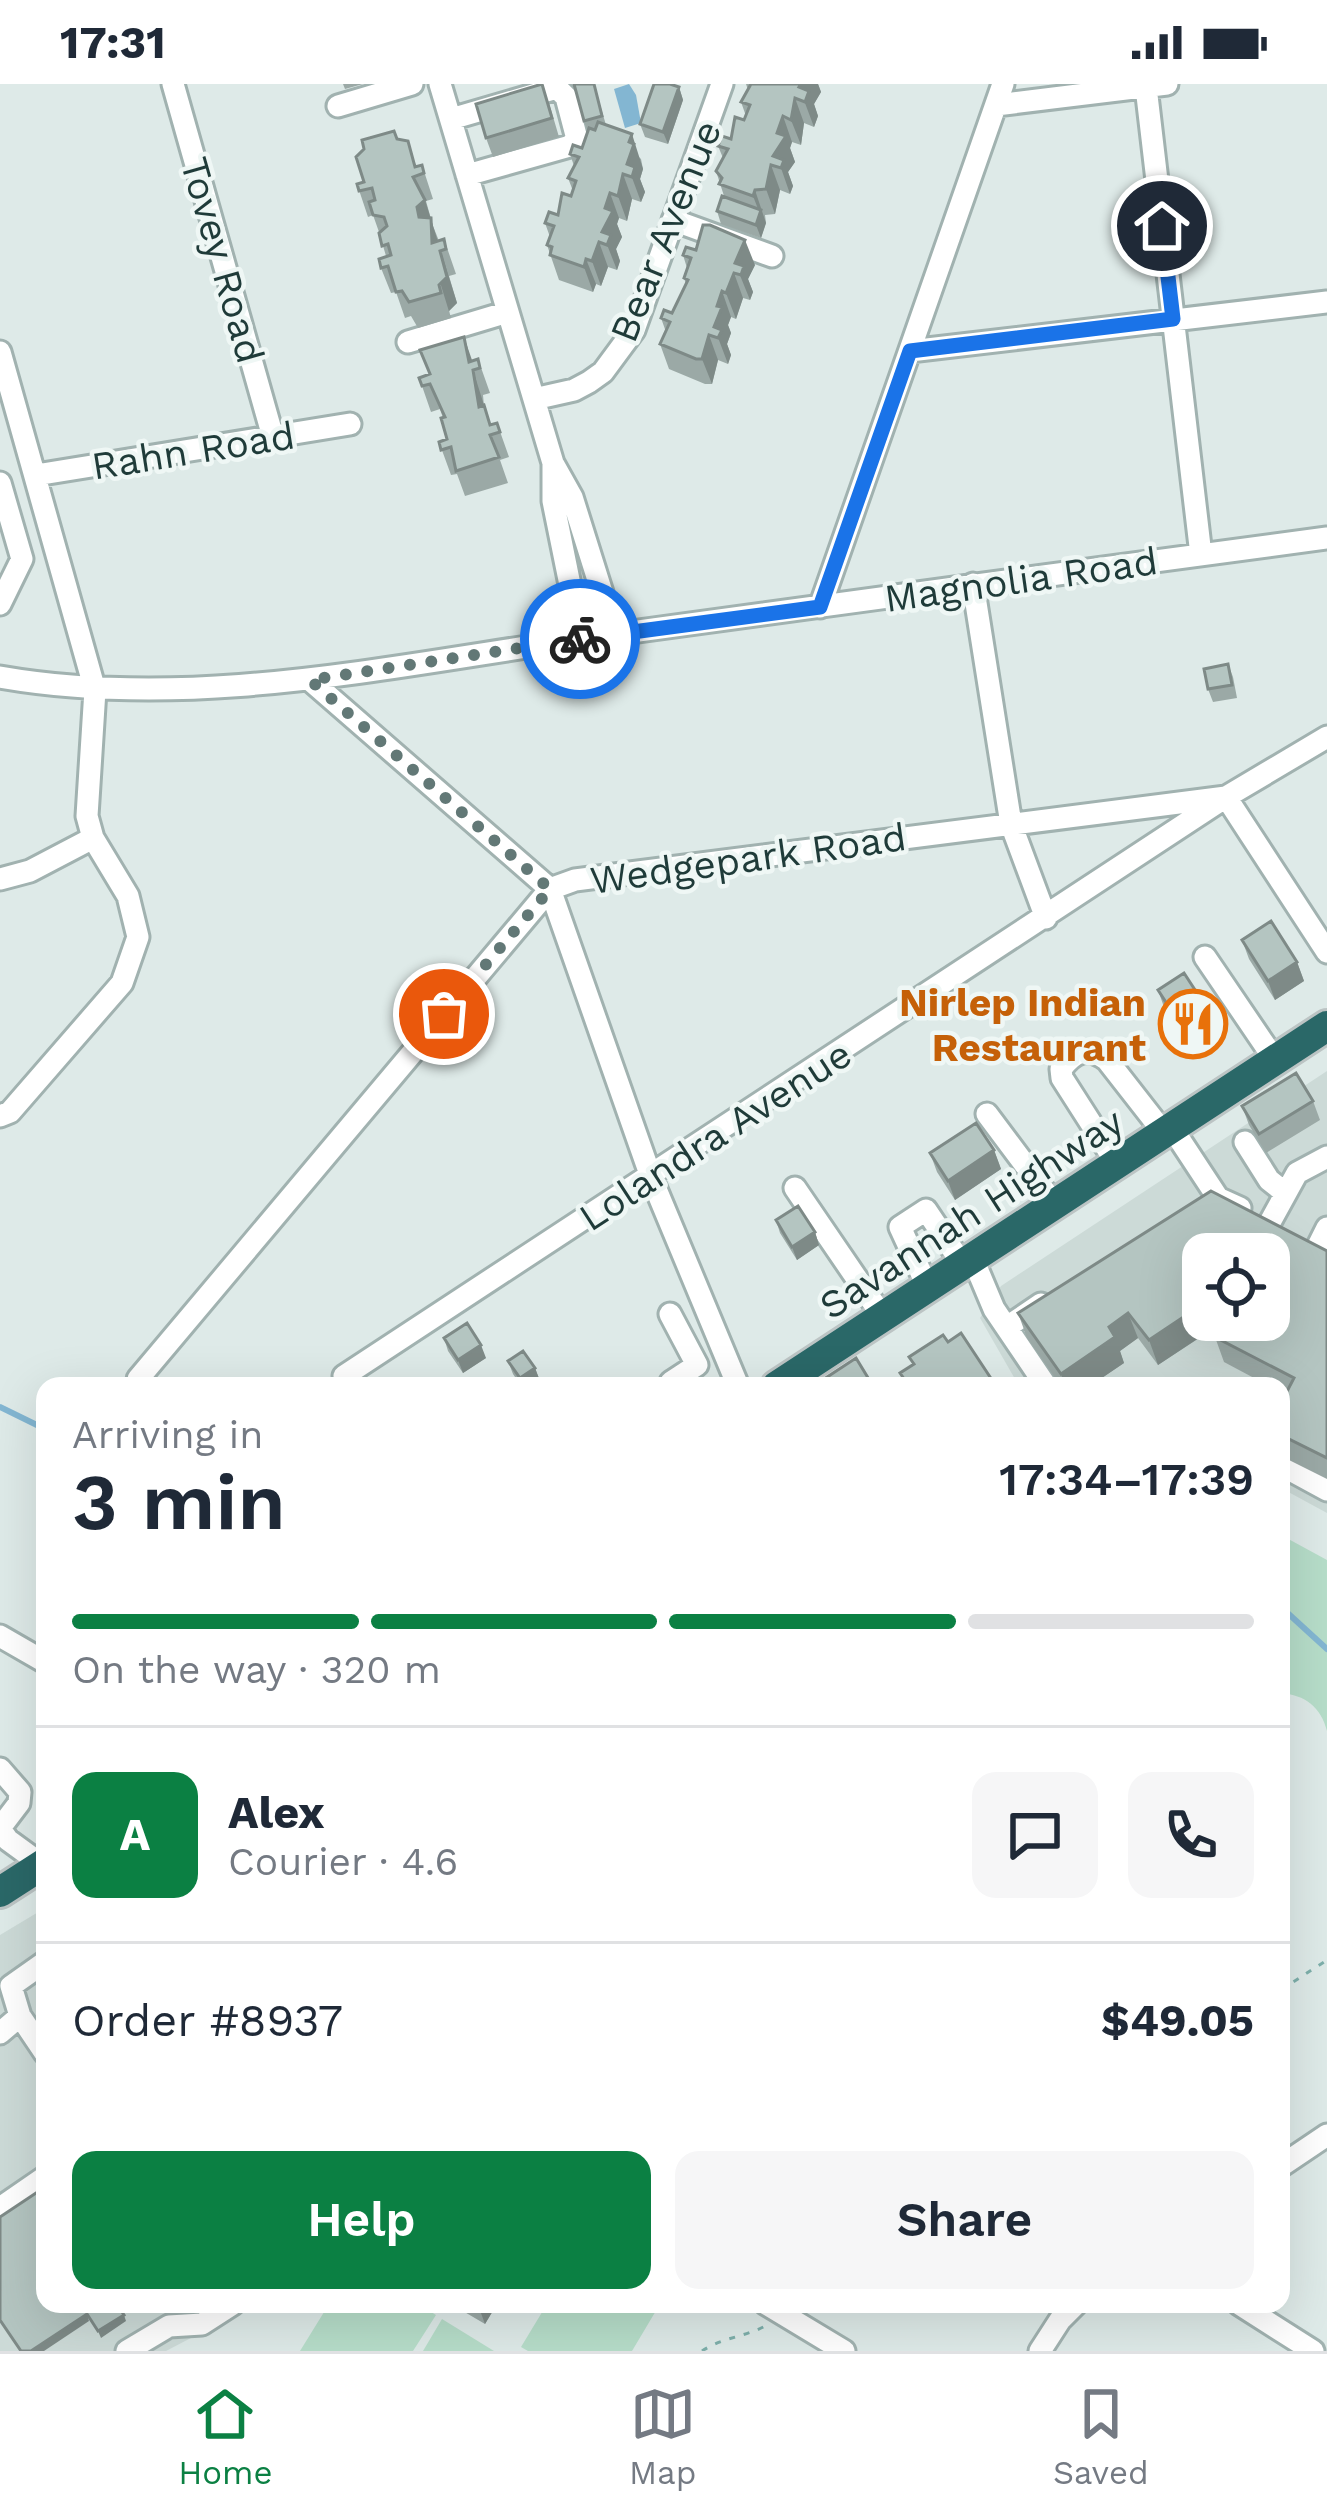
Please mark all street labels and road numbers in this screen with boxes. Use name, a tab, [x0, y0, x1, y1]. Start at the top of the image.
street label: Bear Avenue	[601, 114, 730, 348]
street label: Tovey Road	[172, 152, 273, 368]
street label: Rahn Road	[88, 412, 298, 489]
street label: Magnolia Road	[882, 538, 1161, 621]
street label: Wedgepark Road	[587, 814, 909, 903]
street label: Lolandra Avenue	[571, 1031, 860, 1240]
street label: Savannah Highway	[811, 1099, 1131, 1328]

